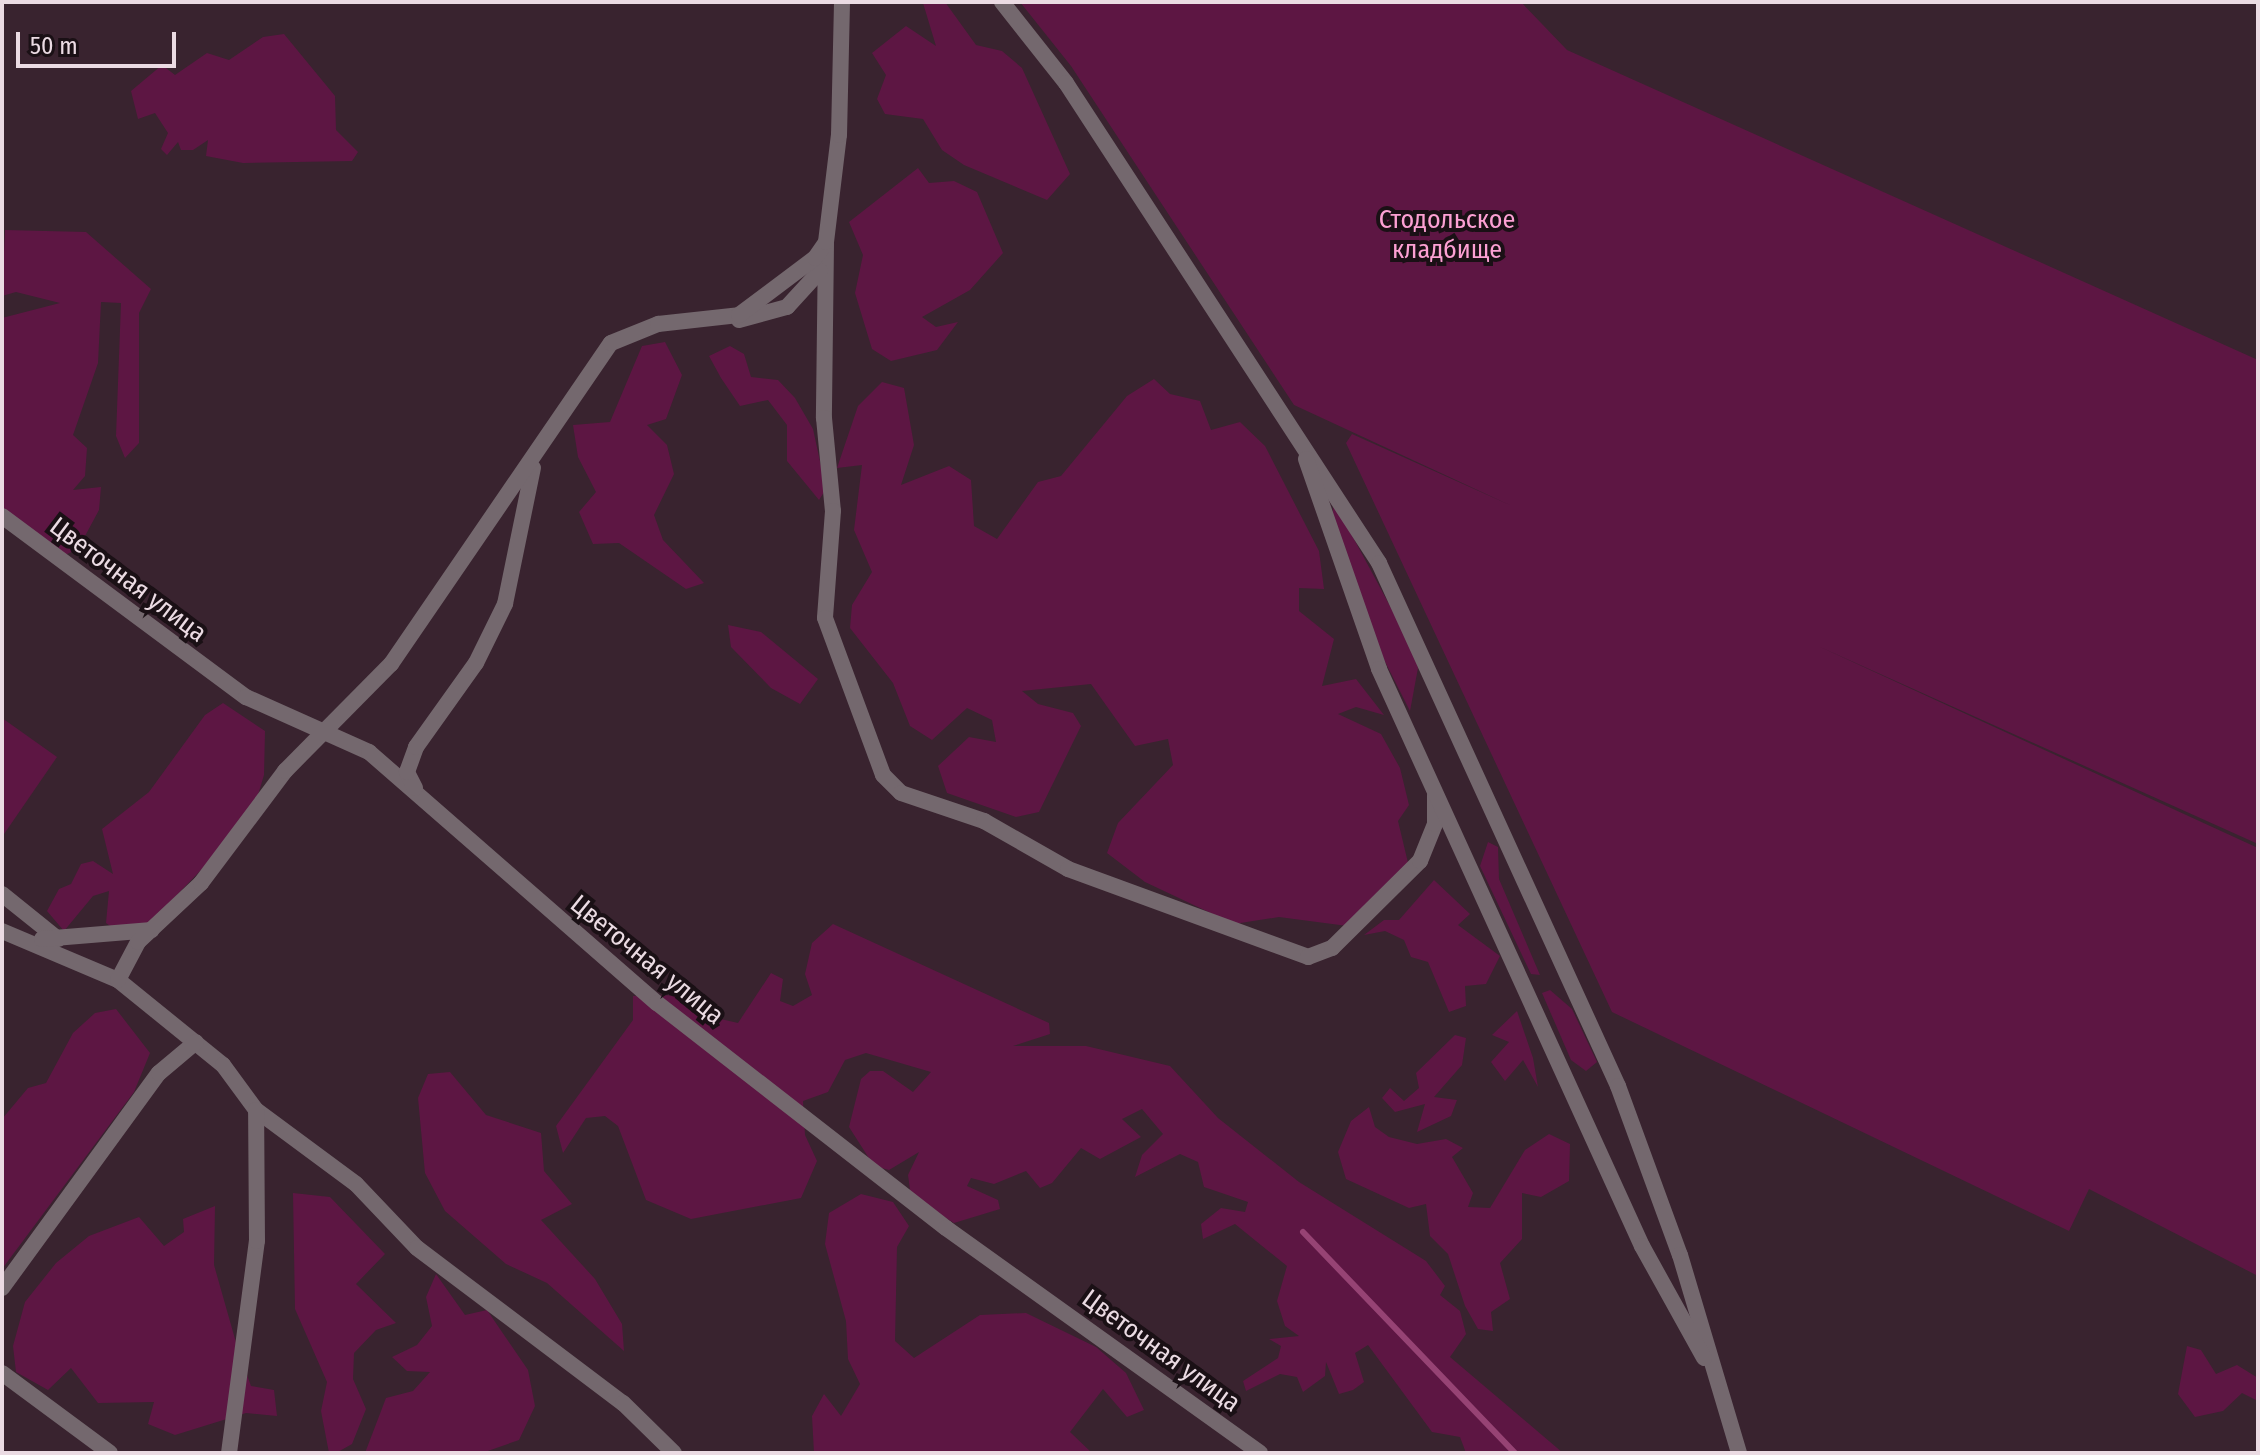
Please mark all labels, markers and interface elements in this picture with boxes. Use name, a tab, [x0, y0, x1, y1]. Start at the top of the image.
scale bar	[20, 16, 180, 66]
text: 50 m	[30, 32, 78, 60]
park label: Стодольское кладбище	[1379, 204, 1515, 266]
street label: Цветочная улица	[44, 511, 212, 649]
street label: Цветочная улица	[564, 889, 730, 1031]
street label: Цветочная улица	[1076, 1283, 1246, 1419]

